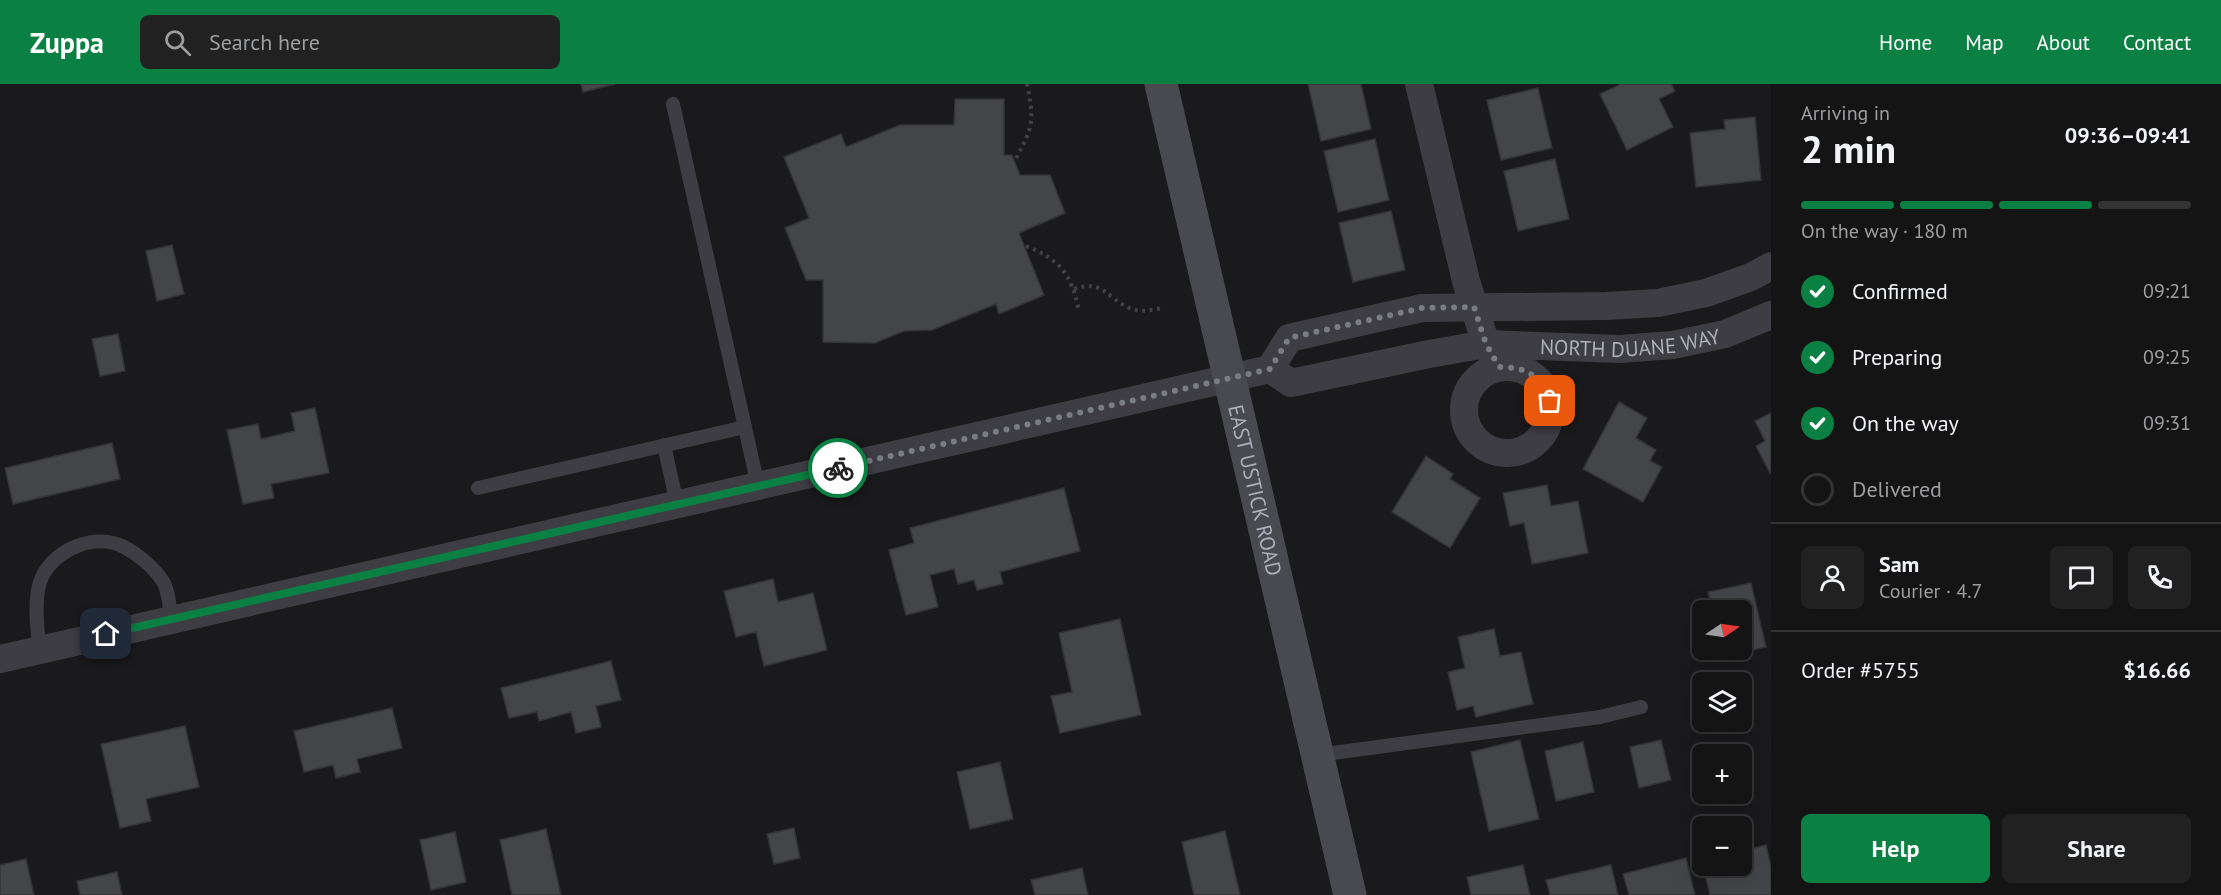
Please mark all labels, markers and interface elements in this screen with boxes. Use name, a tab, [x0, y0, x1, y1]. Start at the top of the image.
search box	[140, 15, 560, 69]
text: Zuppa	[30, 24, 104, 61]
icon: search	[161, 26, 194, 59]
text: Search here	[209, 28, 320, 56]
text: Home	[1879, 29, 1932, 56]
text: Map	[1965, 29, 2004, 56]
text: About	[2037, 29, 2090, 56]
text: Contact	[2123, 29, 2191, 56]
text: Arriving in	[1801, 100, 1890, 126]
text: 09:36–09:41	[2065, 121, 2191, 149]
text: 2 min	[1801, 123, 1896, 174]
text: On the way · 180 m	[1801, 218, 1968, 244]
icon: check	[1801, 275, 1834, 308]
text: Confirmed	[1852, 277, 1948, 305]
text: 09:21	[2143, 278, 2191, 304]
street label: NORTH DUANE WAY	[1539, 322, 1723, 363]
icon: check	[1801, 341, 1834, 374]
text: Preparing	[1852, 343, 1942, 371]
text: 09:25	[2143, 344, 2191, 370]
pin	[1524, 375, 1575, 426]
icon: bag	[1533, 384, 1566, 417]
street label: EAST USTICK ROAD	[1223, 402, 1289, 578]
icon: check	[1801, 407, 1834, 440]
text: On the way	[1852, 409, 1959, 437]
text: 09:31	[2143, 410, 2191, 436]
courier	[808, 438, 868, 498]
icon: bike	[822, 452, 855, 485]
text: Delivered	[1852, 475, 1942, 503]
button: person	[1801, 546, 1864, 609]
button: chat	[2050, 546, 2113, 609]
button: phone	[2128, 546, 2191, 609]
text: Sam	[1879, 550, 1919, 578]
text: Courier · 4.7	[1879, 578, 1982, 604]
north arrow	[1692, 600, 1752, 660]
map controls	[1692, 600, 1752, 876]
pin	[80, 608, 131, 659]
icon: home	[89, 617, 122, 650]
text: Order #5755	[1801, 656, 1920, 684]
text: $16.66	[2123, 656, 2191, 684]
button: layers	[1692, 672, 1752, 732]
button: +	[1692, 744, 1752, 804]
button: Help	[1801, 814, 1990, 883]
button: Share	[2002, 814, 2191, 883]
button: −	[1692, 816, 1752, 876]

